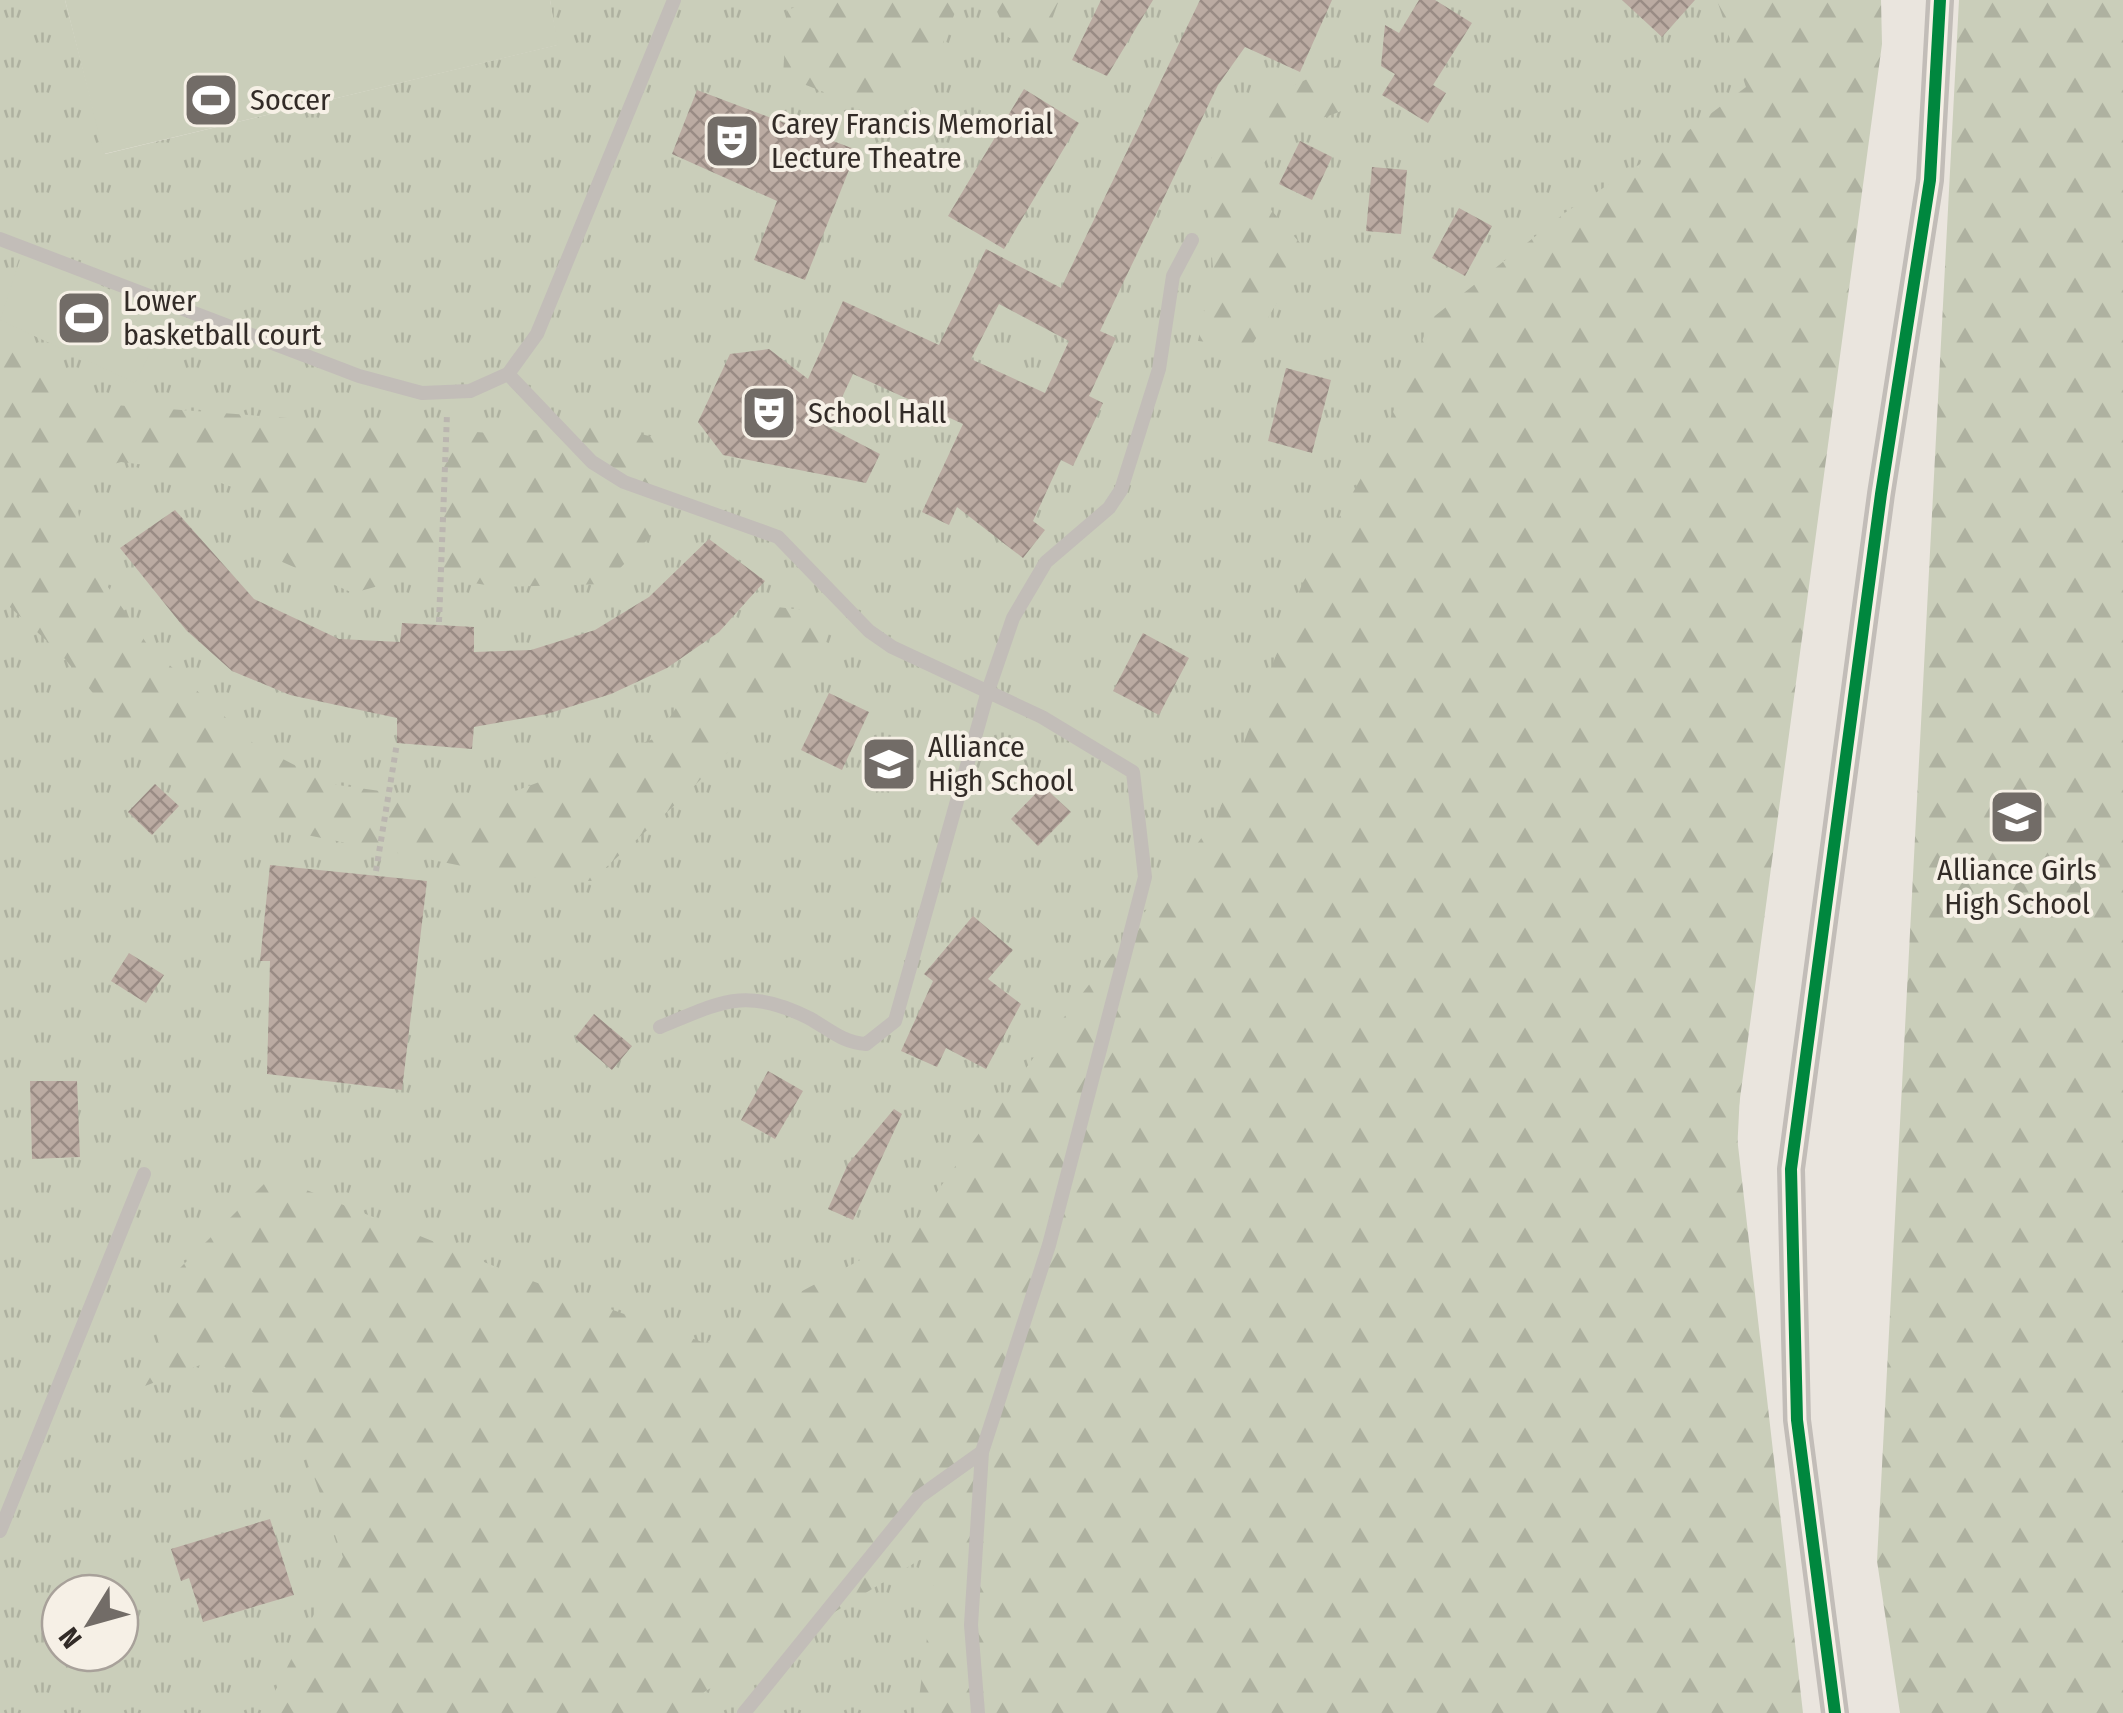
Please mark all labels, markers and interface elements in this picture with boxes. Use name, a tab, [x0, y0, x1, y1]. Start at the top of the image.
sports icon: Soccer	[181, 70, 241, 130]
place label: Soccer	[250, 82, 331, 118]
place label: Carey Francis Memorial Lecture Theatre	[771, 106, 1053, 176]
theatre icon: Carey Francis Memorial Lecture Theatre	[702, 111, 762, 171]
place label: Lower basketball court	[123, 283, 322, 353]
sports icon: Lower basketball court	[54, 288, 114, 348]
theatre icon: School Hall	[739, 383, 799, 443]
place label: School Hall	[808, 395, 947, 431]
place label: Alliance High School	[928, 729, 1074, 799]
school or university icon: Alliance High School	[859, 734, 919, 794]
school or university icon: Alliance Girls High School	[1987, 787, 2047, 847]
place label: Alliance Girls High School	[1937, 852, 2097, 922]
north arrow	[40, 1573, 140, 1673]
text: N	[52, 1621, 89, 1654]

